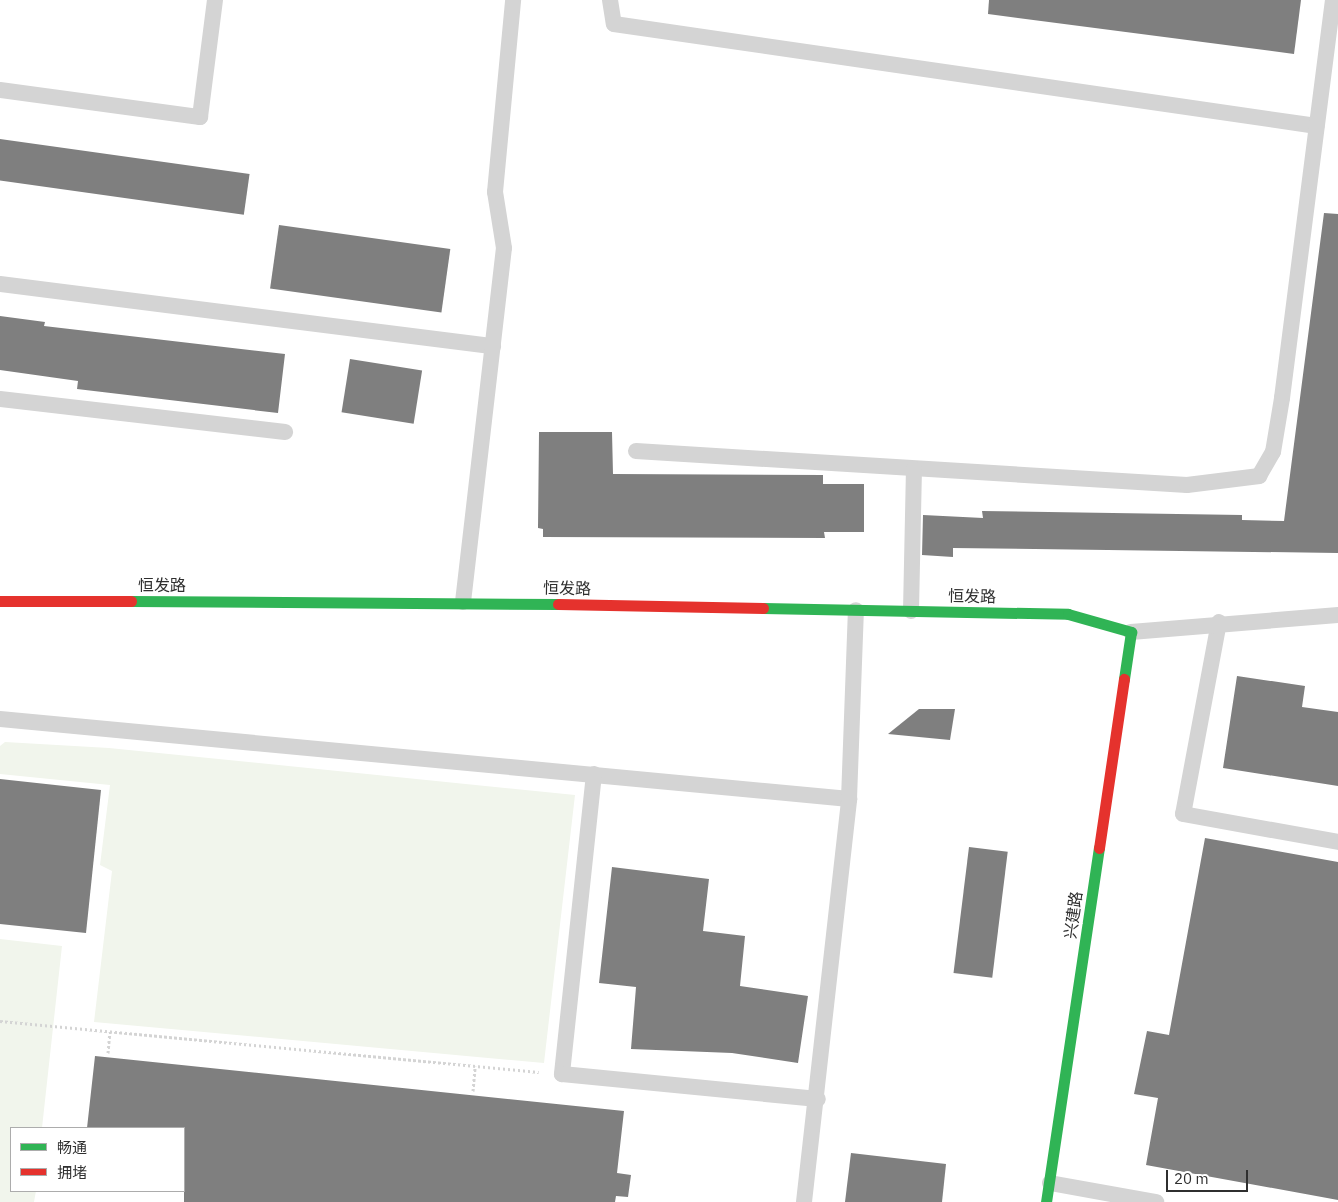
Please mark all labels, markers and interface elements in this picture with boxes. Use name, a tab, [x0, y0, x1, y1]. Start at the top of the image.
street label: 恒发路	[138, 575, 186, 595]
street label: 恒发路	[543, 578, 591, 598]
street label: 恒发路	[948, 586, 996, 606]
street label: 兴建路	[1060, 890, 1086, 940]
legend	[10, 1127, 185, 1192]
text: 畅通	[57, 1138, 87, 1157]
scale bar	[1168, 1160, 1250, 1192]
text: 拥堵	[57, 1163, 87, 1182]
text: 20 m	[1174, 1169, 1209, 1188]

